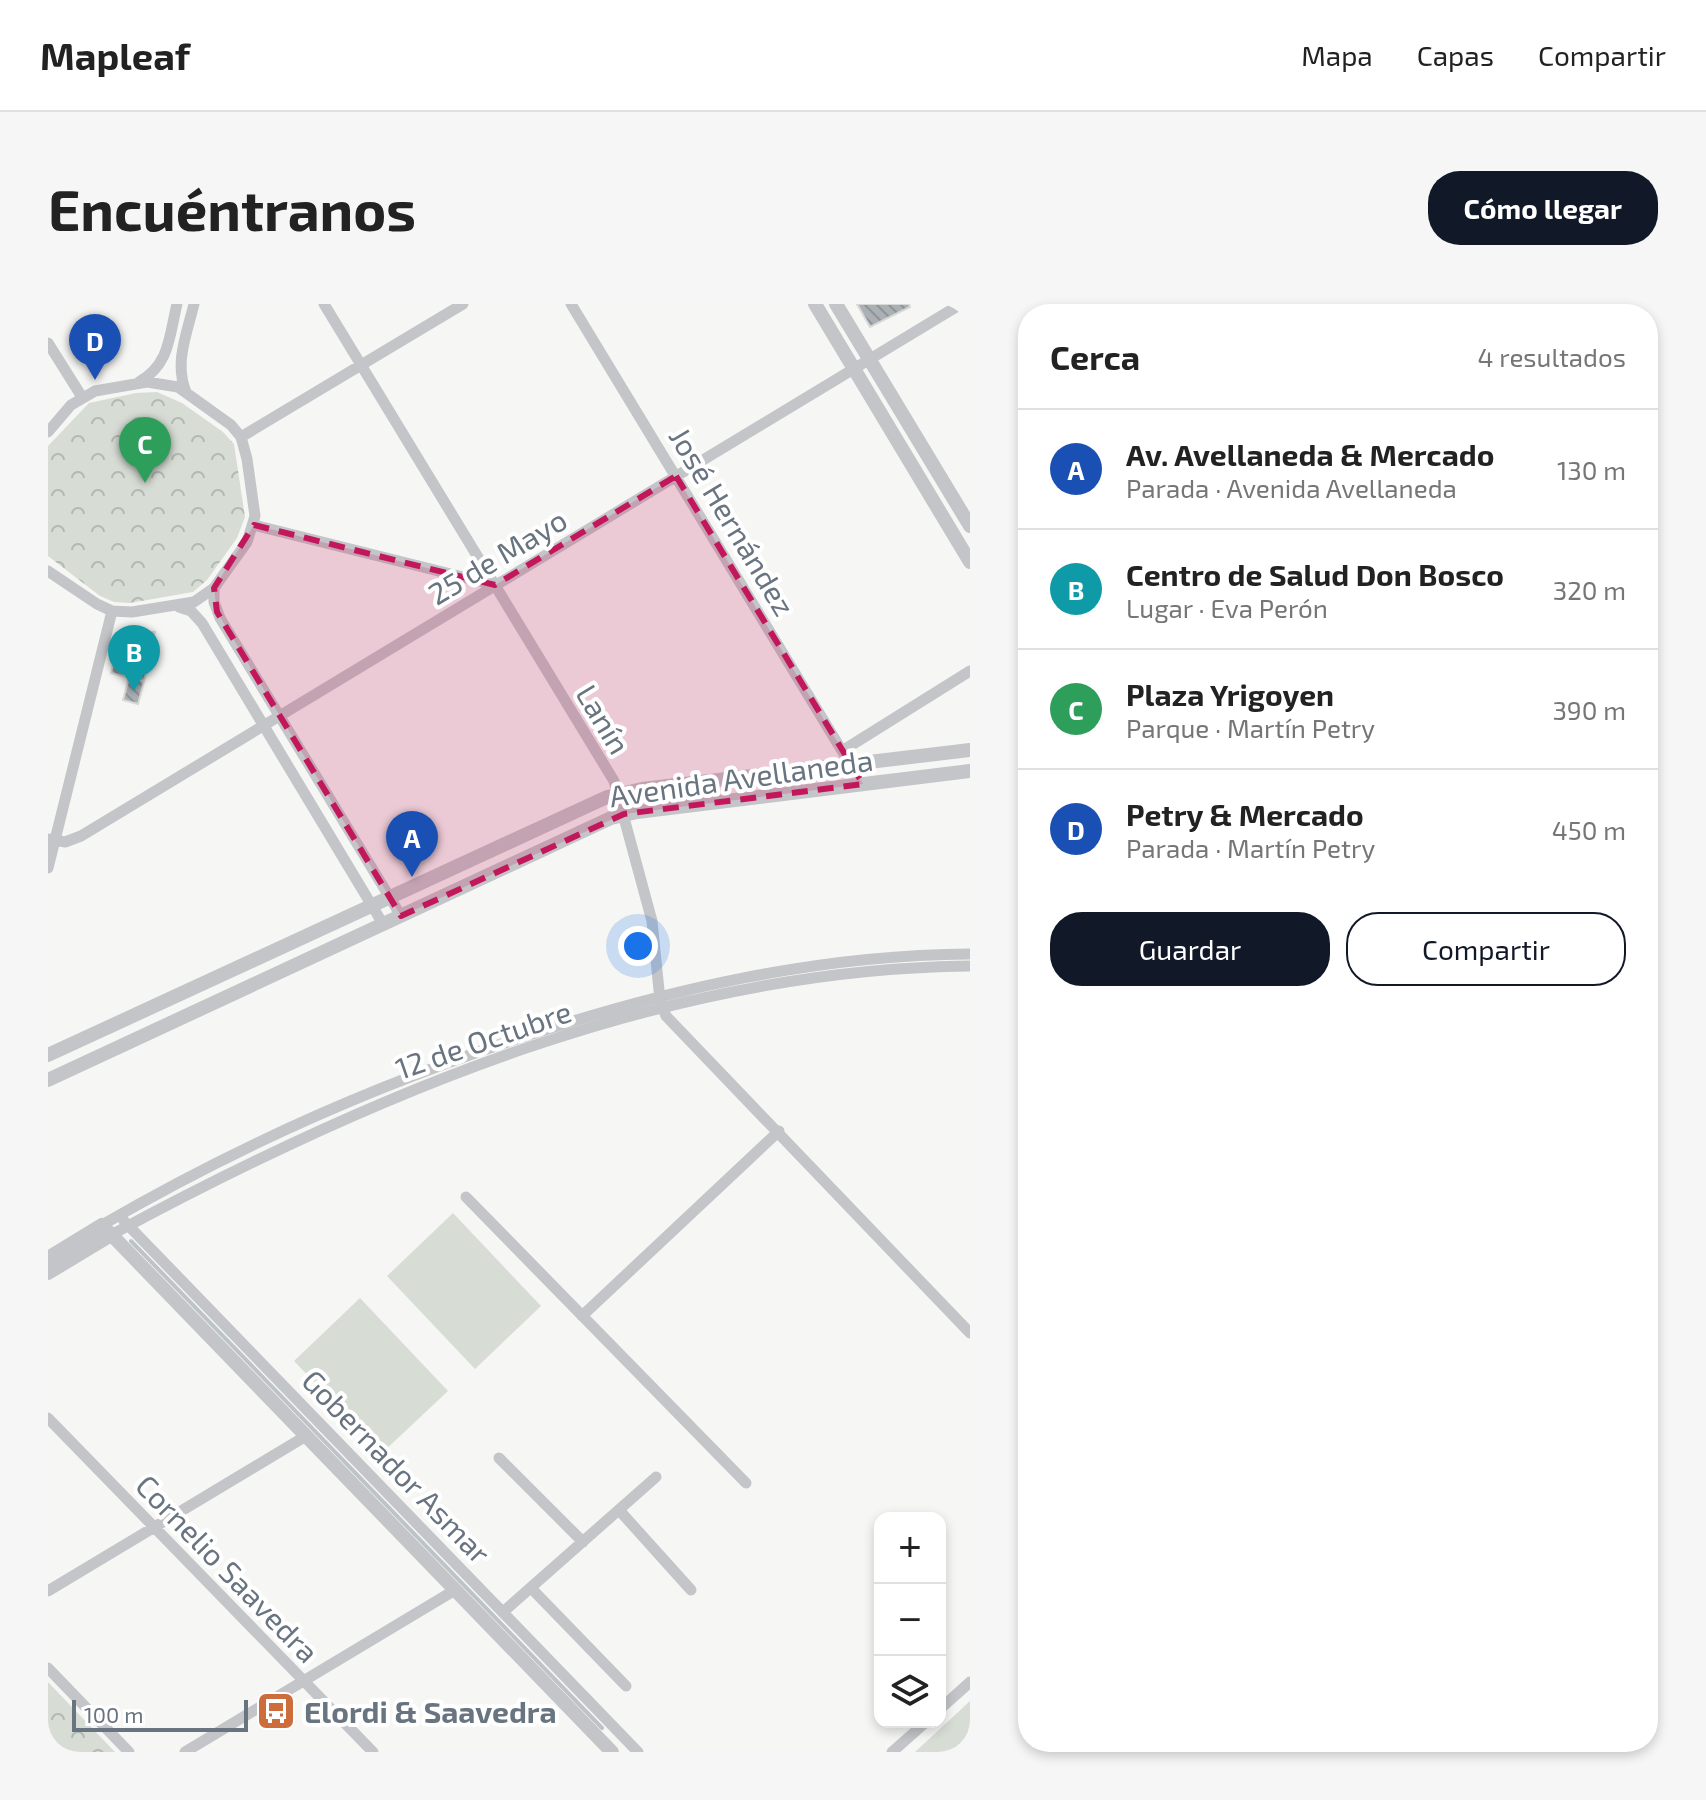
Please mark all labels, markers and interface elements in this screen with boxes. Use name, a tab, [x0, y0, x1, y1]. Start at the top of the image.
text: Mapleaf	[40, 32, 190, 78]
text: Mapa	[1301, 38, 1373, 72]
text: Capas	[1417, 38, 1494, 72]
text: Compartir	[1538, 38, 1666, 72]
button: Cómo llegar	[1428, 171, 1658, 245]
text: Encuéntranos	[48, 175, 416, 242]
pin: D	[69, 314, 121, 380]
text: Cerca	[1050, 336, 1140, 377]
text: 4 resultados	[1478, 341, 1626, 372]
pin: C	[119, 417, 171, 483]
street label: José Hernández	[663, 420, 803, 622]
text: Av. Avellaneda & Mercado	[1126, 436, 1494, 472]
text: A	[1068, 454, 1084, 485]
text: 130 m	[1557, 454, 1626, 485]
text: Parada · Avenida Avellaneda	[1126, 472, 1457, 503]
street label: 25 de Mayo	[421, 501, 573, 611]
text: Centro de Salud Don Bosco	[1126, 556, 1504, 592]
text: B	[1068, 574, 1084, 605]
text: 320 m	[1553, 574, 1626, 605]
text: Lugar · Eva Perón	[1126, 592, 1328, 623]
pin: B	[108, 625, 160, 691]
text: Plaza Yrigoyen	[1126, 676, 1334, 712]
street label: Lanín	[569, 678, 639, 760]
text: C	[1068, 694, 1084, 725]
text: 390 m	[1552, 694, 1626, 725]
text: Parque · Martín Petry	[1126, 712, 1375, 743]
street label: Avenida Avellaneda	[607, 741, 875, 813]
text: Petry & Mercado	[1126, 796, 1364, 832]
pin: A	[386, 811, 438, 877]
text: D	[1067, 814, 1085, 845]
text: 450 m	[1552, 814, 1626, 845]
text: Parada · Martín Petry	[1126, 832, 1375, 863]
button: Guardar	[1050, 912, 1330, 986]
button: Compartir	[1346, 912, 1626, 986]
your location	[618, 926, 658, 966]
street label: 12 de Octubre	[390, 992, 576, 1086]
street label: Gobernador Asmar	[295, 1362, 499, 1570]
street label: Cornelio Saavedra	[129, 1467, 327, 1669]
map controls	[874, 1512, 946, 1728]
button: +	[874, 1512, 946, 1584]
button: −	[874, 1584, 946, 1656]
button: layers	[874, 1656, 946, 1728]
bus stop icon: Elordi & Saavedra	[255, 1690, 297, 1732]
place label: Elordi & Saavedra	[304, 1693, 557, 1729]
scale bar	[72, 1696, 248, 1732]
text: 100 m	[84, 1701, 143, 1727]

